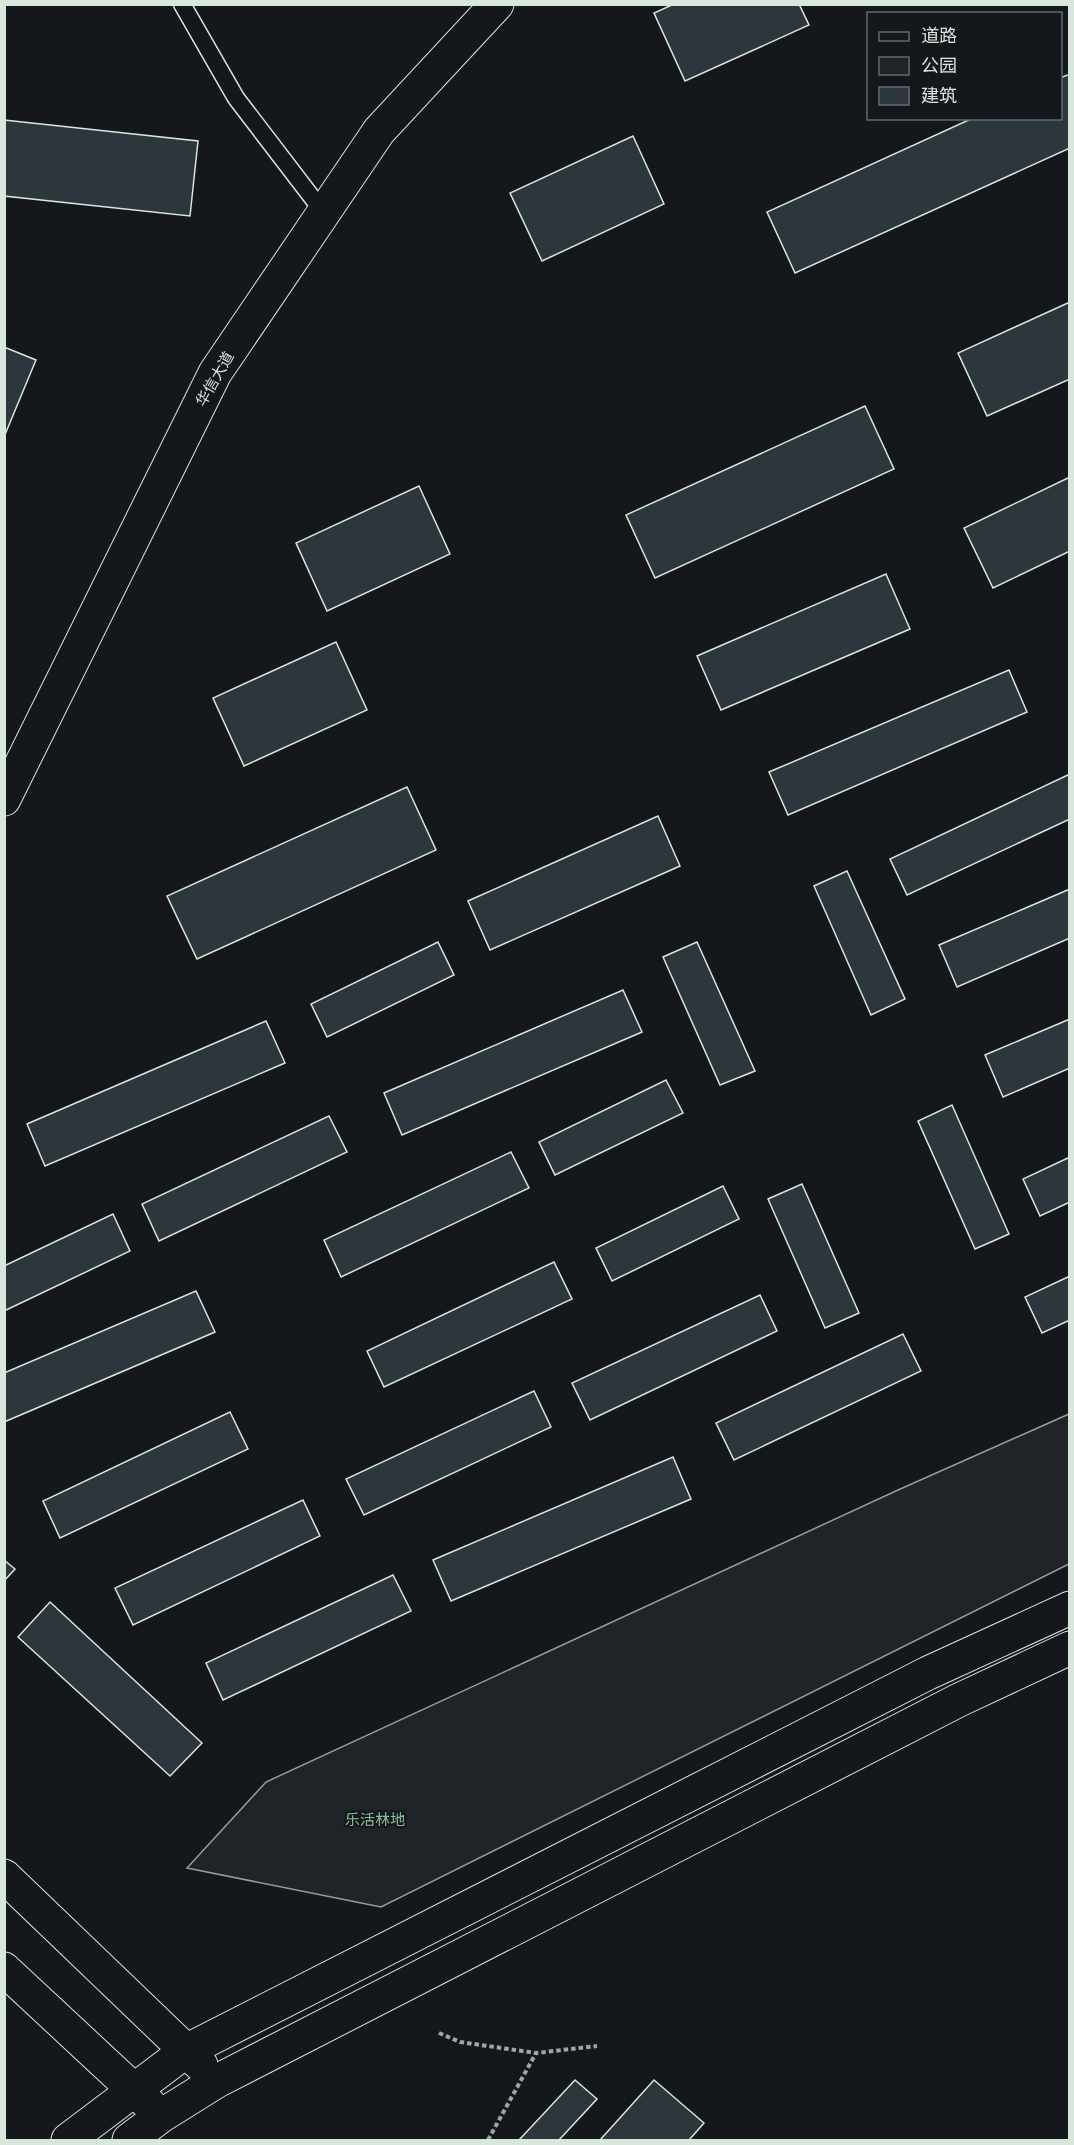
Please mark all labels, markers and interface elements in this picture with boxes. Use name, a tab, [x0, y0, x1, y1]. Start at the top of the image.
legend	[867, 12, 1062, 120]
text: 道路	[921, 25, 957, 47]
text: 公园	[921, 55, 957, 77]
text: 建筑	[921, 85, 957, 107]
street label: 华信大道	[192, 349, 238, 409]
park label: 乐活林地	[345, 1811, 405, 1829]

